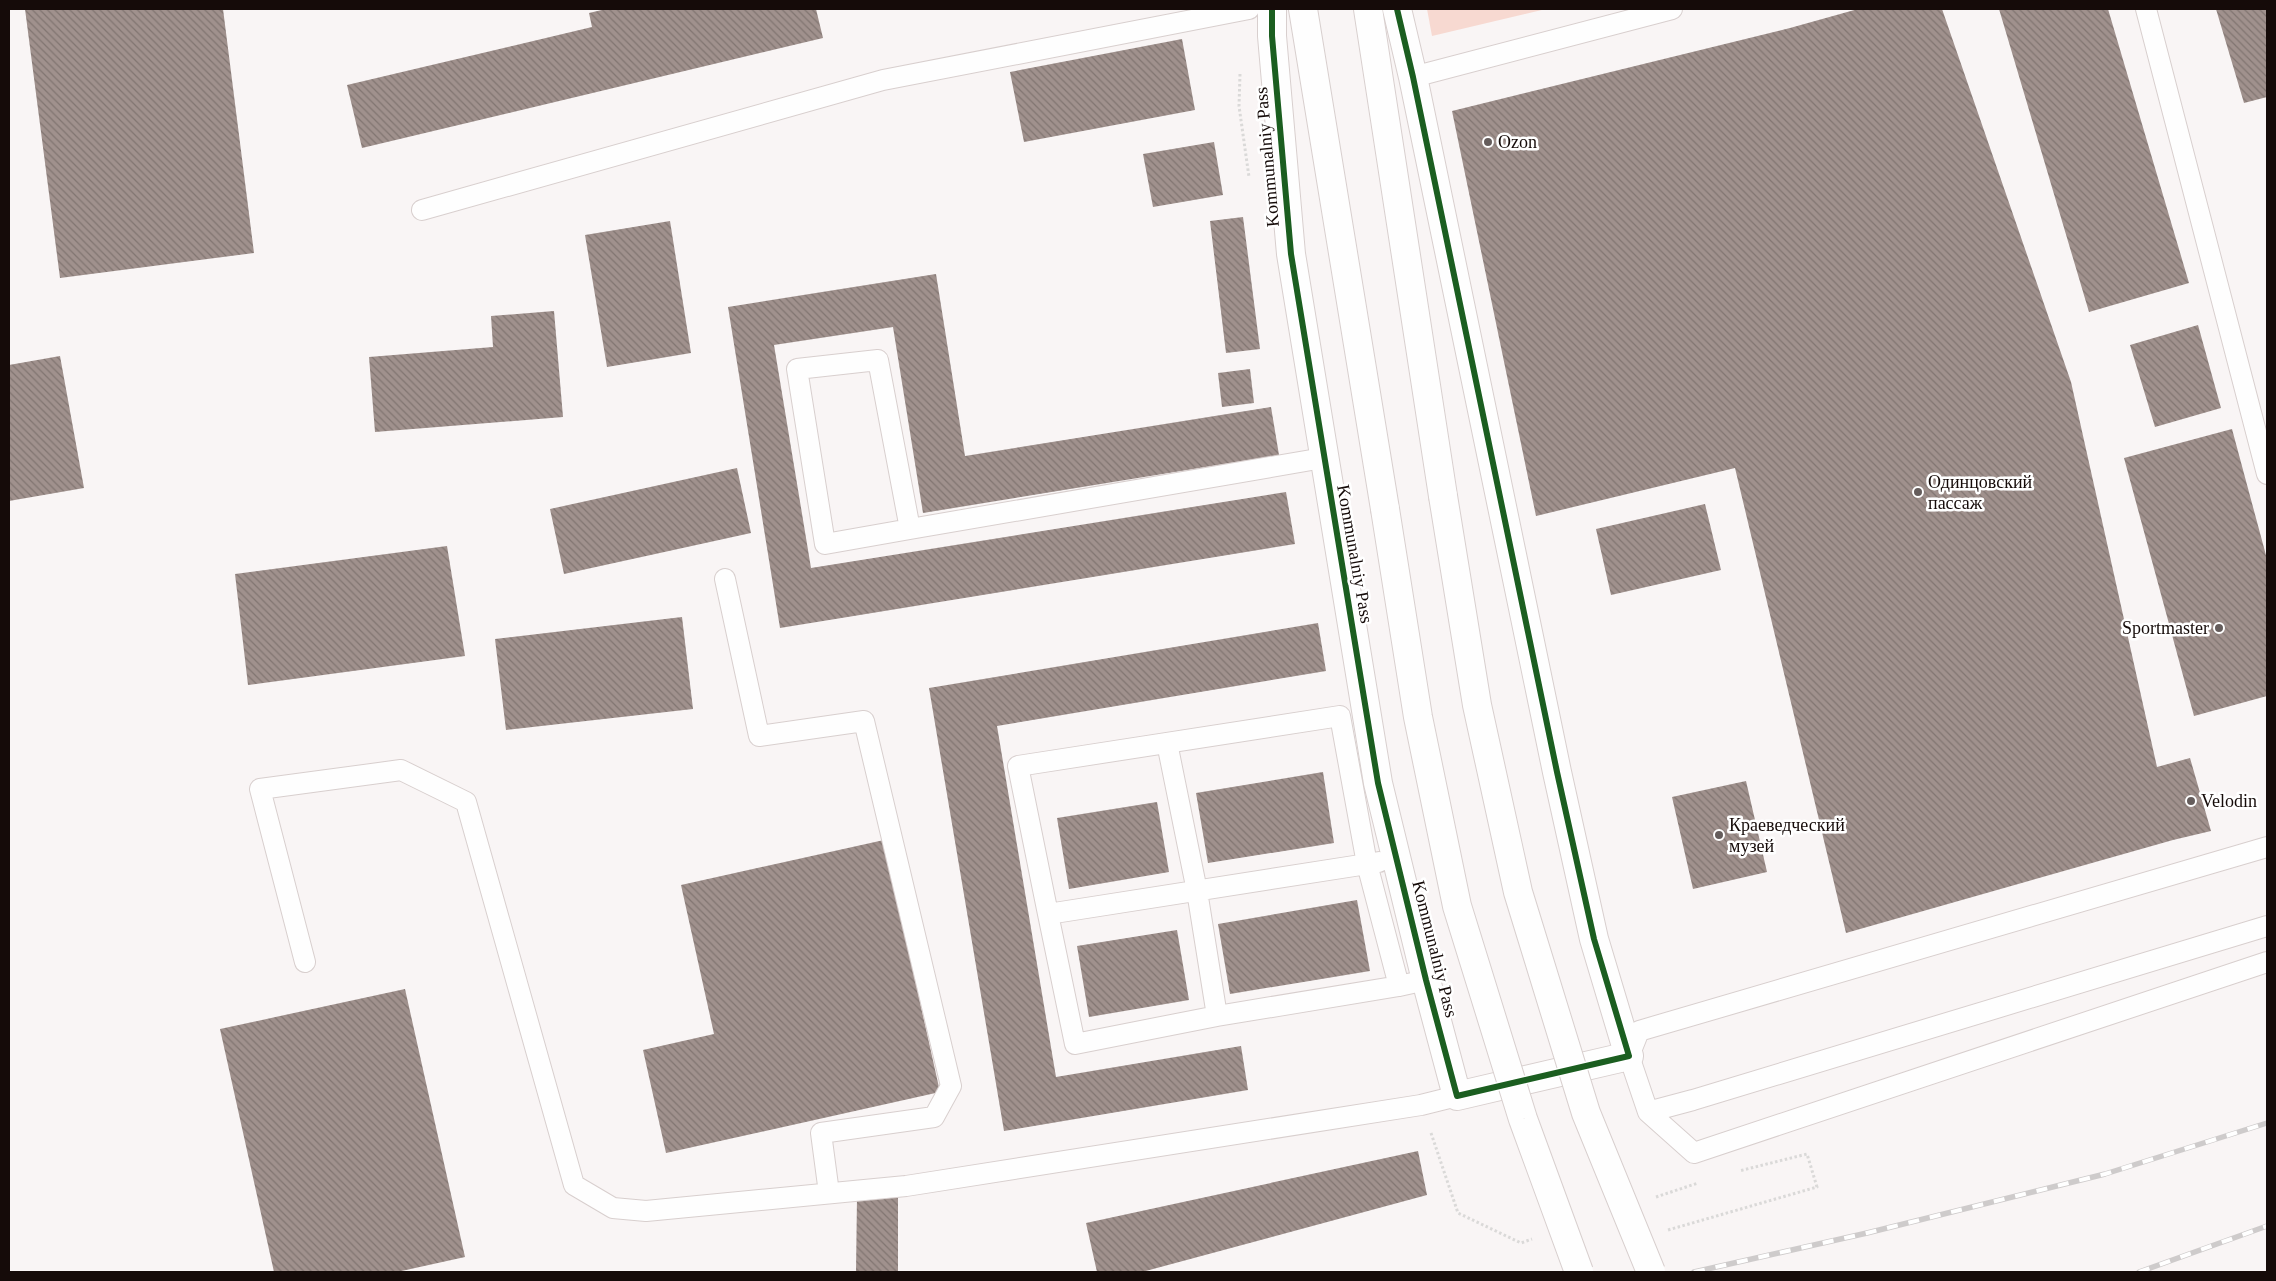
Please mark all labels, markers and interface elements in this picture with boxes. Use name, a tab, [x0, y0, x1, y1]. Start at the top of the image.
street label: Kommunalniy Pass	[1251, 86, 1283, 228]
place label: Ozon	[1498, 132, 1537, 152]
marker: Ozon	[1482, 136, 1494, 148]
place label: Одинцовский пассаж	[1928, 472, 2033, 513]
street label: Kommunalniy Pass	[1333, 483, 1377, 625]
marker: Одинцовский пассаж	[1912, 486, 1924, 498]
place label: Sportmaster	[2122, 618, 2209, 638]
marker: Sportmaster	[2213, 622, 2225, 634]
place label: Velodin	[2201, 791, 2257, 811]
marker: Velodin	[2185, 795, 2197, 807]
place label: Краеведческий музей	[1729, 815, 1845, 856]
marker: Краеведческий музей	[1713, 829, 1725, 841]
street label: Kommunalniy Pass	[1408, 878, 1462, 1020]

